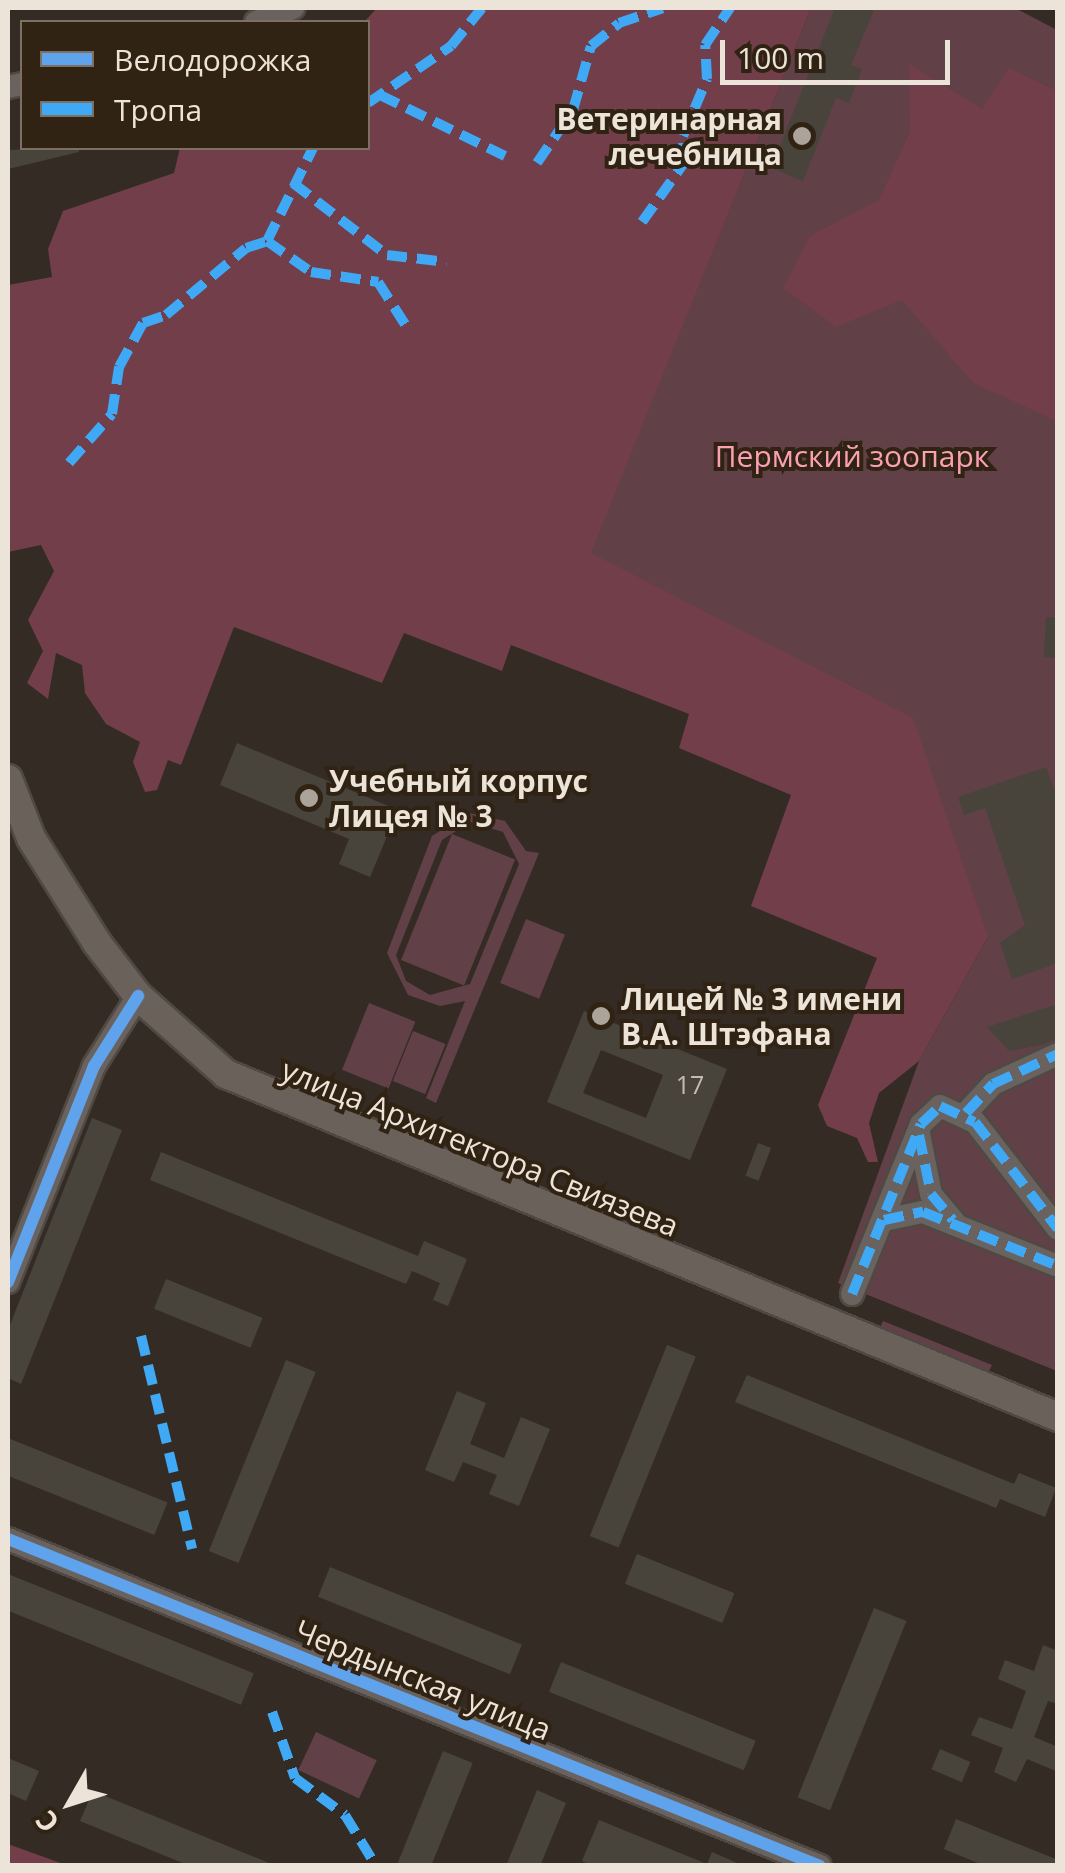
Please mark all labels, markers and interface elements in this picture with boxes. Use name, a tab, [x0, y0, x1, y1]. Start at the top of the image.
legend	[20, 20, 370, 150]
scale bar	[725, 20, 955, 82]
text: 100 m	[737, 37, 824, 78]
text: Велодорожка	[114, 39, 311, 80]
text: Тропа	[114, 89, 202, 130]
place label: Ветеринарная лечебница	[556, 101, 782, 172]
marker: Ветеринарная лечебница	[791, 125, 813, 147]
park label: Пермский зоопарк	[715, 438, 989, 474]
place label: Учебный корпус Лицея № 3	[329, 763, 588, 834]
marker: Учебный корпус Лицея № 3	[298, 787, 320, 809]
place label: Лицей № 3 имени В.А. Штэфана	[621, 981, 902, 1052]
marker: Лицей № 3 имени В.А. Штэфана	[590, 1005, 612, 1027]
street label: улица Архитектора Свиязева	[276, 1052, 684, 1244]
house number: 17	[676, 1069, 704, 1099]
street label: Чердынская улица	[290, 1612, 556, 1748]
north arrow	[20, 1753, 120, 1853]
text: С	[26, 1803, 67, 1841]

